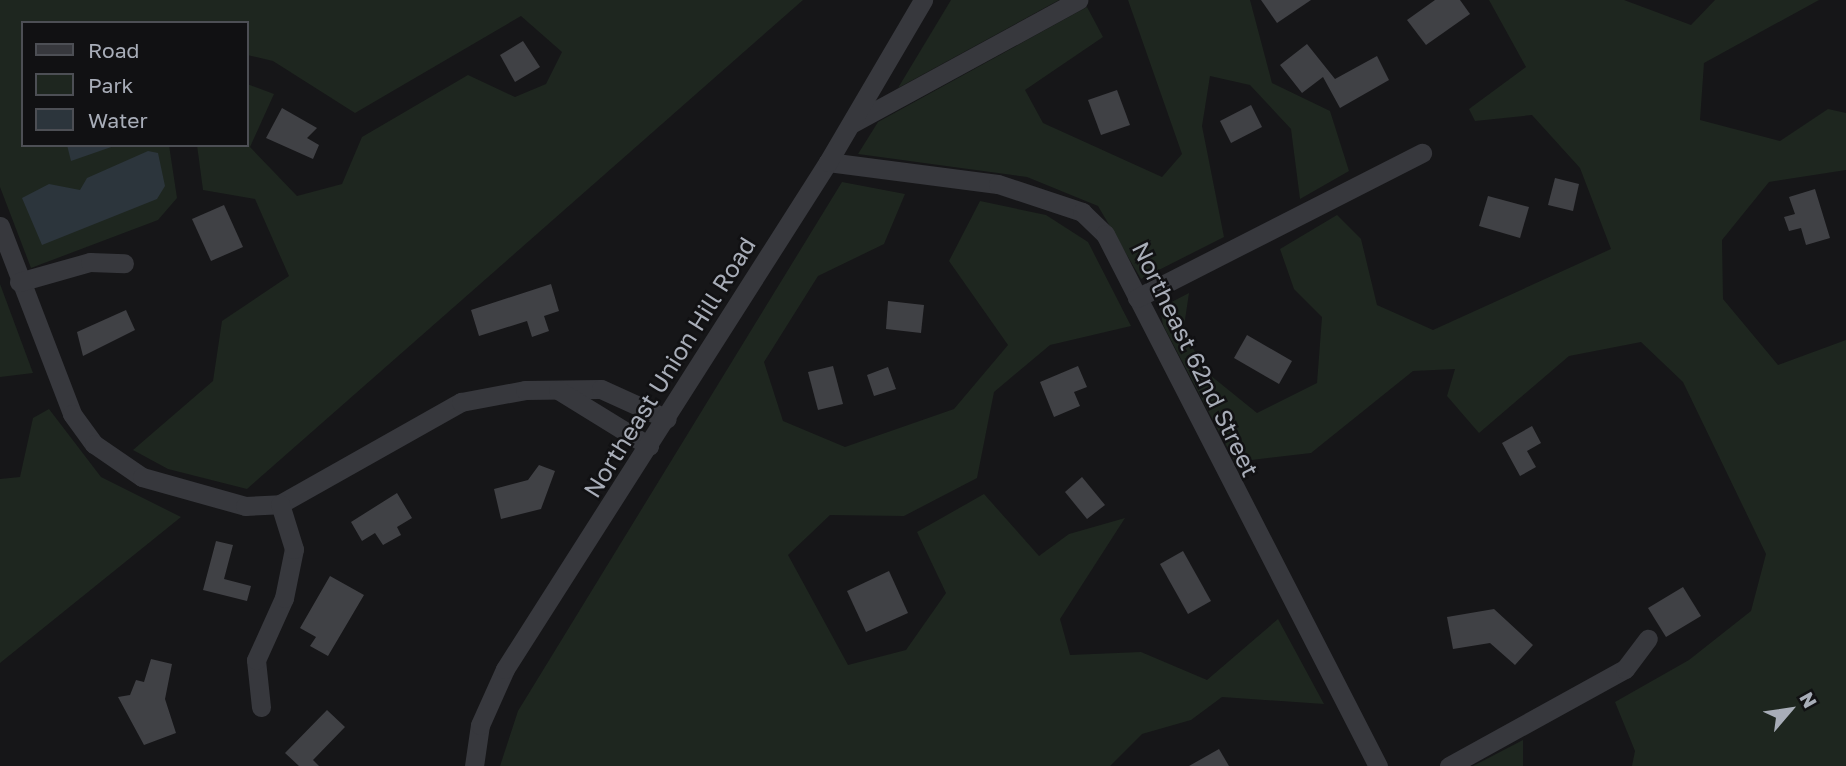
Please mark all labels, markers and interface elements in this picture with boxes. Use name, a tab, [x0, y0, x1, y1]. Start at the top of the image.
legend	[21, 21, 248, 147]
text: Road	[88, 37, 139, 63]
text: Park	[88, 72, 133, 98]
text: Water	[88, 107, 148, 133]
street label: Northeast Union Hill Road	[577, 232, 761, 502]
street label: Northeast 62nd Street	[1127, 237, 1265, 481]
north arrow	[1755, 675, 1825, 745]
text: N	[1795, 688, 1822, 711]

